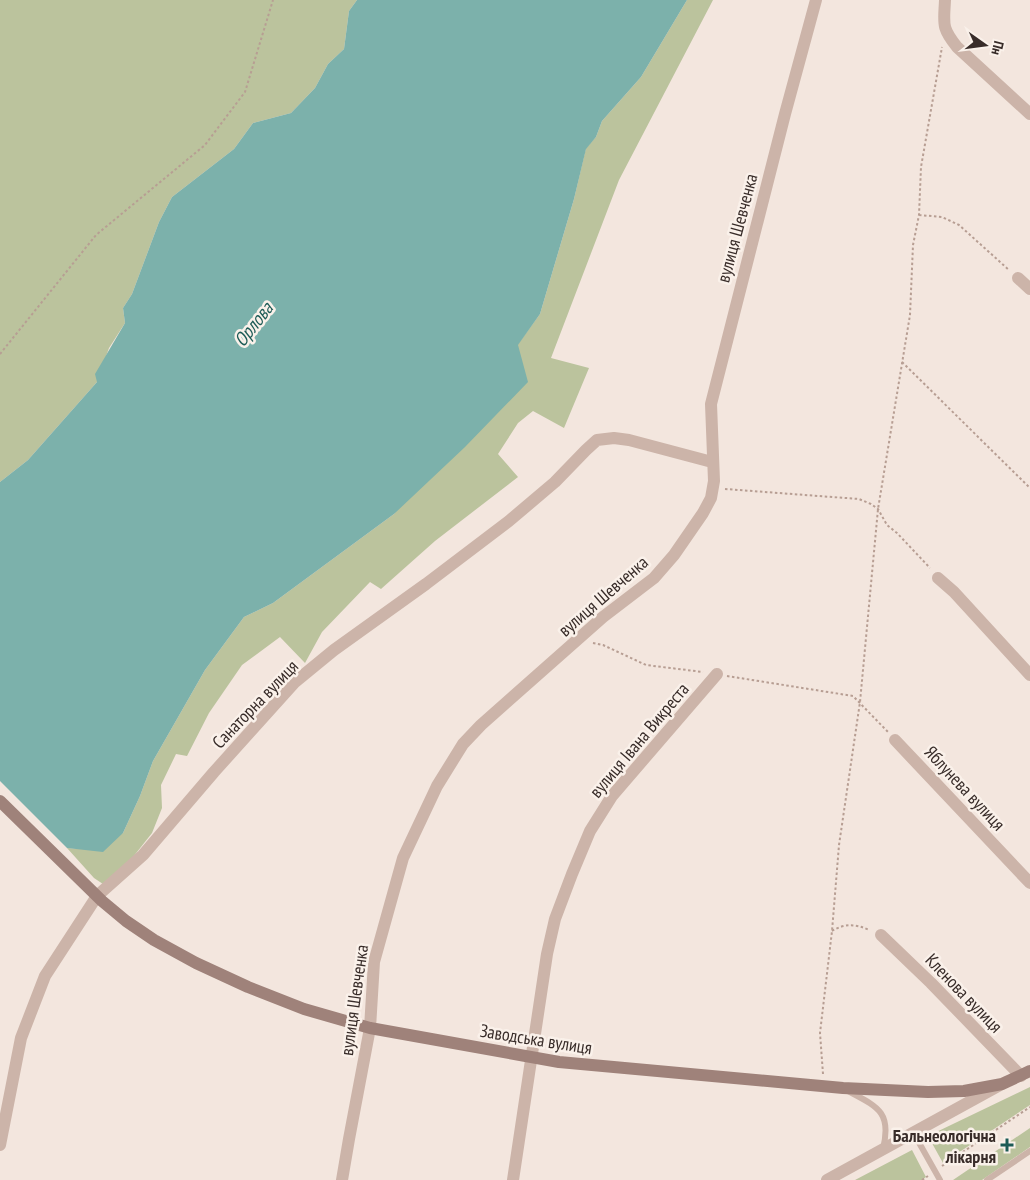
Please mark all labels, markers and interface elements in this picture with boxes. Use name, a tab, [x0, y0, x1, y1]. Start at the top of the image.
north arrow	[960, 20, 1010, 70]
text: Пн	[987, 39, 1008, 57]
street label: вулиця Шевченка	[711, 171, 763, 285]
water label: Орлова	[228, 296, 279, 351]
street label: вулиця Шевченка	[553, 551, 653, 641]
street label: Санаторна вулиця	[207, 655, 303, 753]
street label: вулиця Івана Викреста	[584, 678, 694, 802]
street label: Яблунева вулиця	[920, 741, 1010, 835]
street label: вулиця Шевченка	[335, 943, 373, 1057]
street label: Кленова вулиця	[921, 949, 1007, 1037]
street label: Заводська вулиця	[478, 1019, 594, 1059]
place label: Бальнеологічна лікарня	[893, 1124, 996, 1168]
marker: Бальнеологічна лікарня	[1000, 1138, 1014, 1152]

